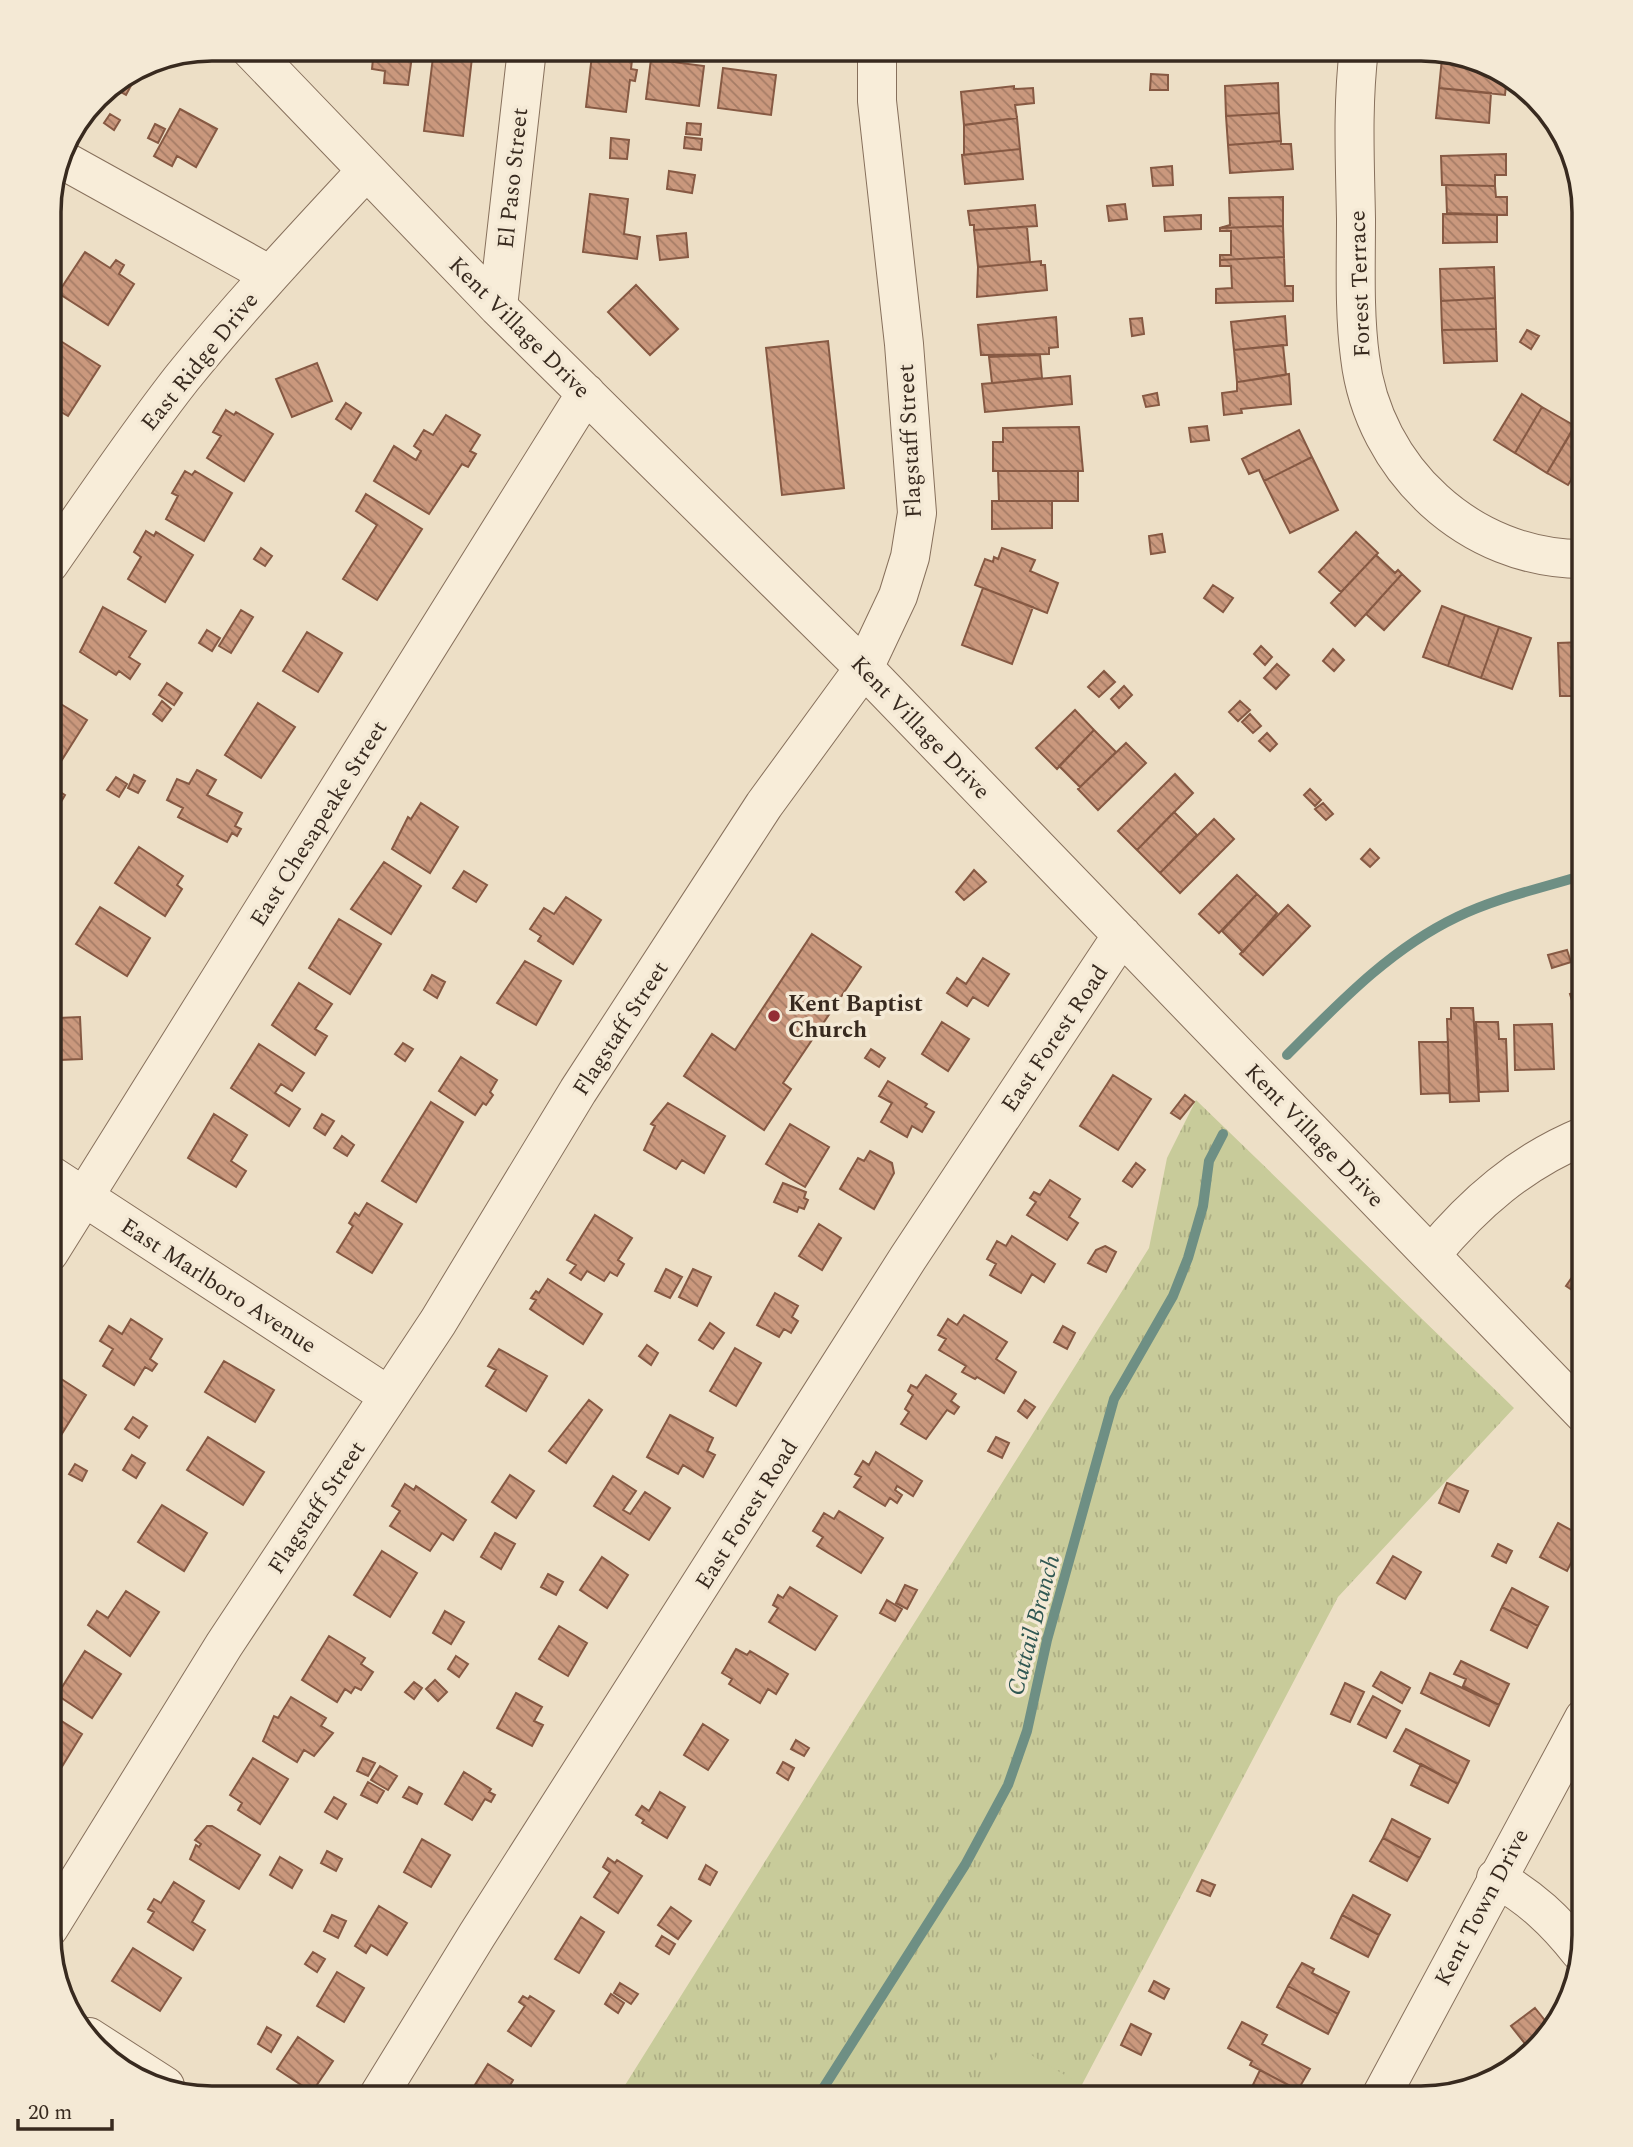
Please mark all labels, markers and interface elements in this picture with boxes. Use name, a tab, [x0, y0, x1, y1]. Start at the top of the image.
street label: El Paso Street	[489, 106, 538, 250]
street label: Forest Terrace	[1340, 210, 1381, 358]
street label: Kent Village Drive	[440, 249, 598, 407]
street label: East Ridge Drive	[133, 285, 267, 439]
street label: Flagstaff Street	[889, 363, 932, 519]
street label: Kent Village Drive	[842, 648, 998, 808]
street label: East Chesapeake Street	[242, 714, 397, 934]
street label: Flagstaff Street	[564, 954, 678, 1103]
street label: East Forest Road	[993, 958, 1118, 1120]
place label: Kent Baptist Church	[788, 987, 923, 1048]
marker: Kent Baptist Church	[766, 1008, 782, 1024]
street label: Kent Village Drive	[1236, 1056, 1392, 1216]
street label: East Marlboro Avenue	[113, 1210, 323, 1363]
street label: East Forest Road	[687, 1433, 808, 1597]
street label: Flagstaff Street	[260, 1434, 375, 1582]
water label: Cattail Branch	[998, 1551, 1070, 1700]
street label: Kent Town Drive	[1426, 1823, 1539, 1993]
scale bar	[18, 2088, 112, 2132]
text: 20 m	[28, 2097, 72, 2129]

